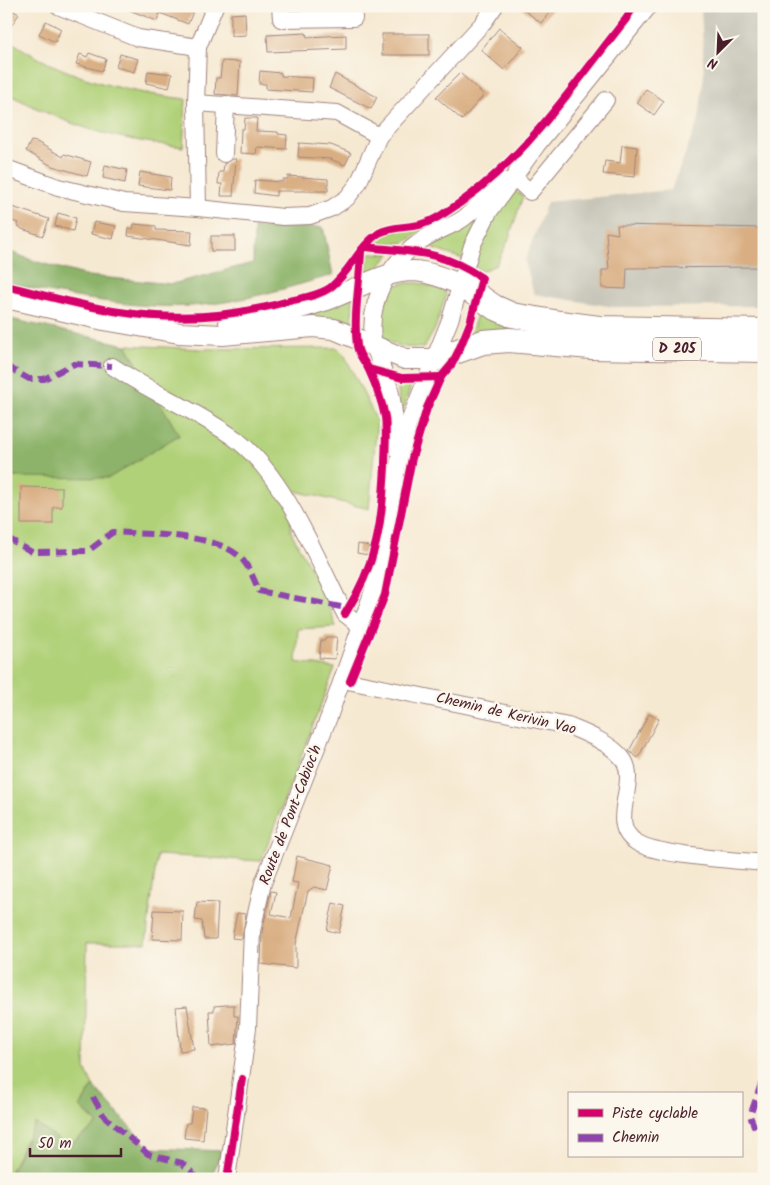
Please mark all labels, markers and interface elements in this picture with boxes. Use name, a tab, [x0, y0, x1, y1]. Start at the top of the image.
north arrow	[692, 28, 742, 78]
text: N	[704, 51, 722, 75]
road number: D 205	[653, 338, 701, 360]
street label: Chemin de Kerivin Vao	[433, 686, 579, 742]
street label: Route de Pont-Cabioc'h	[253, 741, 329, 889]
legend	[568, 1092, 742, 1158]
text: Piste cyclable	[612, 1102, 698, 1126]
scale bar	[30, 1125, 121, 1157]
text: Chemin	[612, 1126, 659, 1150]
text: 50 m	[38, 1132, 72, 1156]

